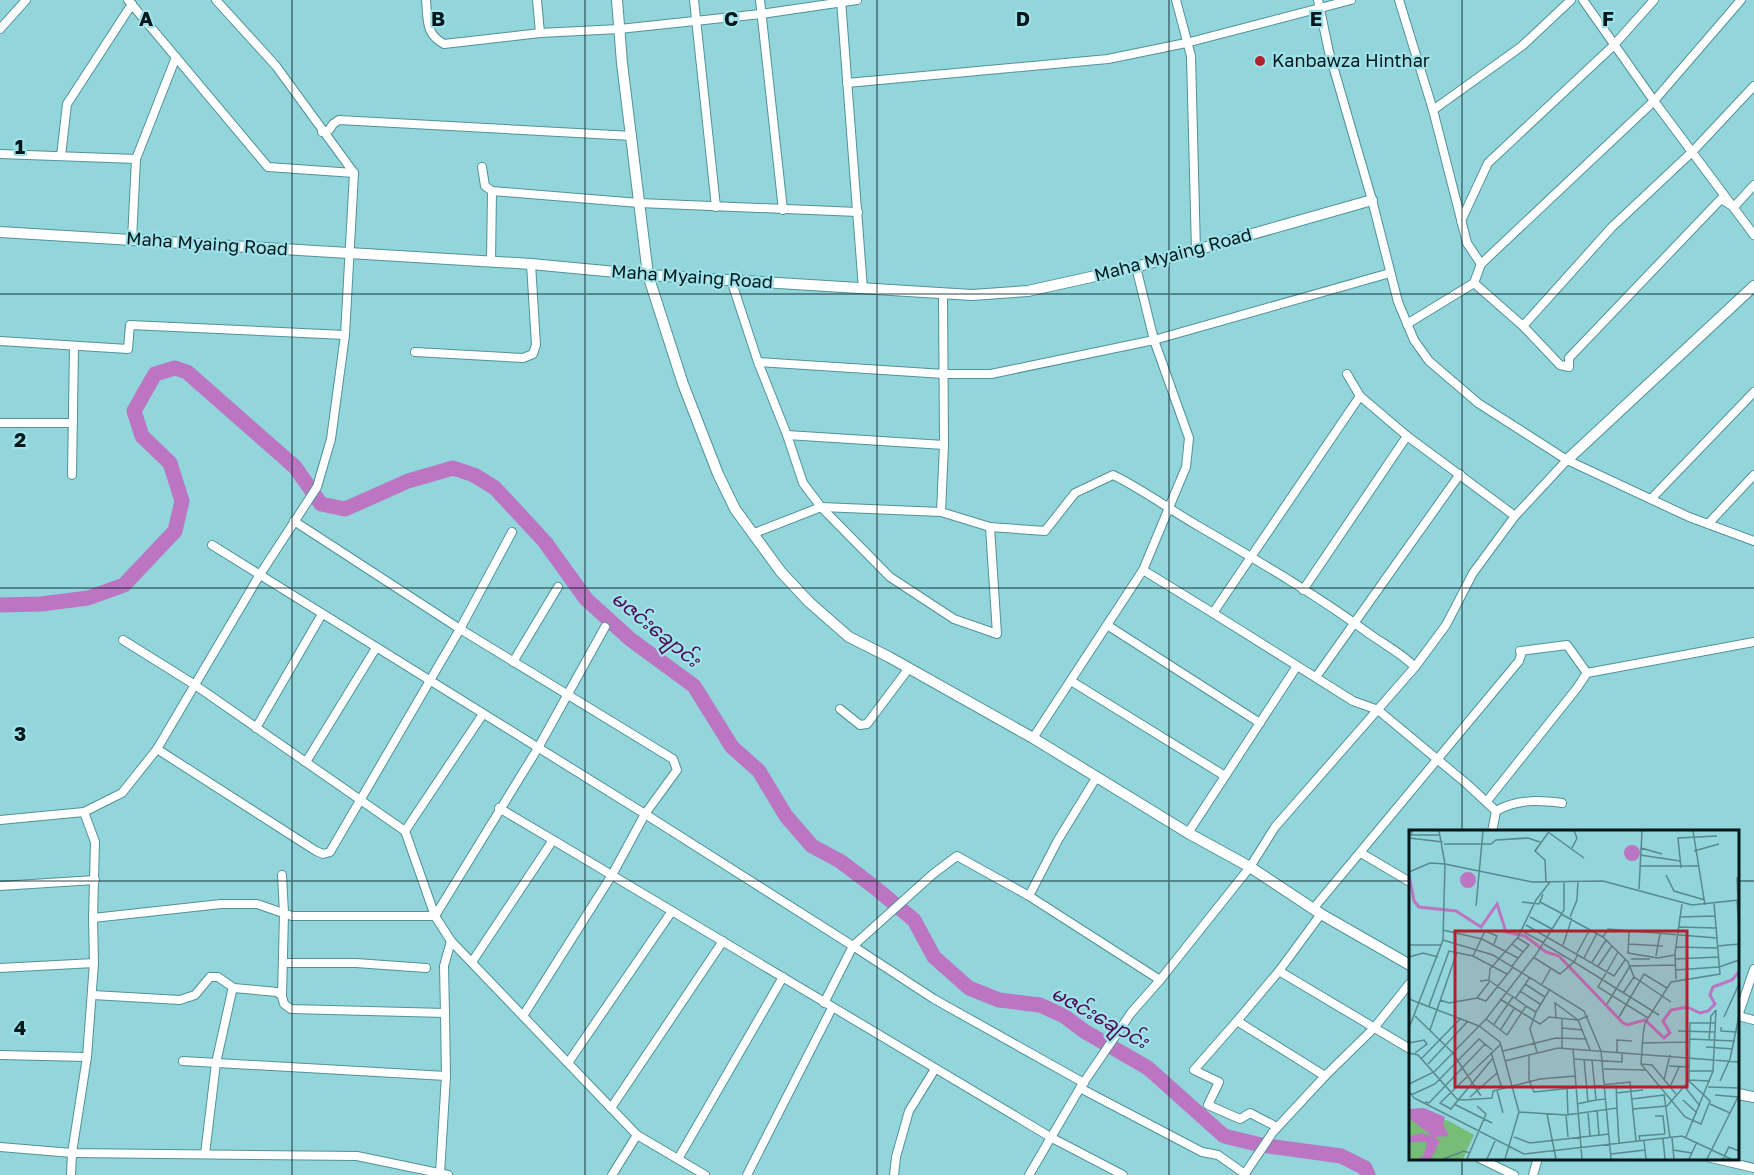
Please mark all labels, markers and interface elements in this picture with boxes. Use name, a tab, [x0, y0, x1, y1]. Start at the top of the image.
text: A	[139, 6, 153, 30]
text: B	[431, 6, 445, 30]
text: C	[724, 6, 738, 30]
text: D	[1016, 6, 1030, 30]
text: E	[1310, 6, 1322, 30]
text: F	[1602, 6, 1614, 30]
place label: Kanbawza Hinthar	[1272, 49, 1430, 71]
marker: Kanbawza Hinthar	[1253, 54, 1267, 68]
text: 1	[15, 134, 25, 158]
street label: Maha Myaing Road	[1092, 222, 1254, 286]
street label: Maha Myaing Road	[125, 226, 289, 260]
street label: Maha Myaing Road	[610, 259, 774, 293]
text: 2	[14, 427, 26, 451]
water label: မဇင်းချောင်း	[604, 584, 707, 677]
text: 3	[14, 721, 26, 745]
inset map	[1409, 830, 1739, 1160]
water label: မဇင်းချောင်း	[1045, 979, 1155, 1058]
text: 4	[14, 1015, 26, 1039]

